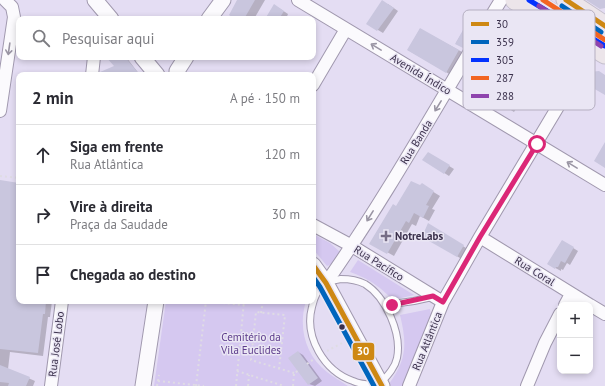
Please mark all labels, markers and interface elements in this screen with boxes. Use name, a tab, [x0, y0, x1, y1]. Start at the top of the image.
legend	[463, 10, 595, 110]
search box	[16, 16, 316, 60]
text: 30	[496, 17, 508, 31]
icon: search	[30, 27, 52, 49]
text: Pesquisar aqui	[62, 29, 154, 48]
text: 359	[496, 35, 514, 49]
one-way arrow	[5, 42, 13, 55]
one-way arrow	[370, 42, 382, 50]
street label: Avenida Índico	[388, 50, 454, 98]
text: 305	[496, 53, 514, 67]
text: 287	[496, 71, 514, 85]
text: 2 min	[32, 87, 73, 109]
text: 288	[496, 89, 514, 103]
text: A pé · 150 m	[230, 90, 300, 107]
one-way arrow	[434, 100, 442, 112]
street label: Rua Banda	[397, 117, 435, 167]
route start	[528, 135, 546, 153]
text: Siga em frente	[70, 137, 163, 156]
icon: ahead	[32, 144, 54, 166]
text: 120 m	[265, 146, 300, 163]
text: Rua Atlântica	[70, 156, 144, 173]
one-way arrow	[566, 160, 578, 168]
text: Vire à direita	[70, 197, 153, 216]
icon: right	[32, 204, 54, 226]
text: 30 m	[272, 206, 300, 223]
one-way arrow	[366, 210, 374, 222]
text: Praça da Saudade	[70, 216, 168, 233]
place label: NotreLabs	[395, 229, 443, 243]
marker: NotreLabs	[380, 230, 392, 242]
street label: Rua Pacífico	[351, 242, 407, 284]
street label: Rua Coral	[512, 253, 558, 289]
icon: arrive	[32, 264, 54, 286]
text: Chegada ao destino	[70, 265, 196, 284]
route end	[383, 296, 401, 314]
map controls	[557, 302, 593, 374]
button: +	[557, 302, 593, 338]
street label: Rua José Lobo	[45, 310, 67, 377]
street label: Rua Atlântica	[409, 310, 445, 372]
unlabelled marker	[337, 322, 347, 332]
park label: Cemitério da Vila Euclides	[220, 330, 281, 357]
button: −	[557, 338, 593, 374]
line badge: 30	[352, 342, 375, 361]
text: 30	[357, 344, 369, 358]

